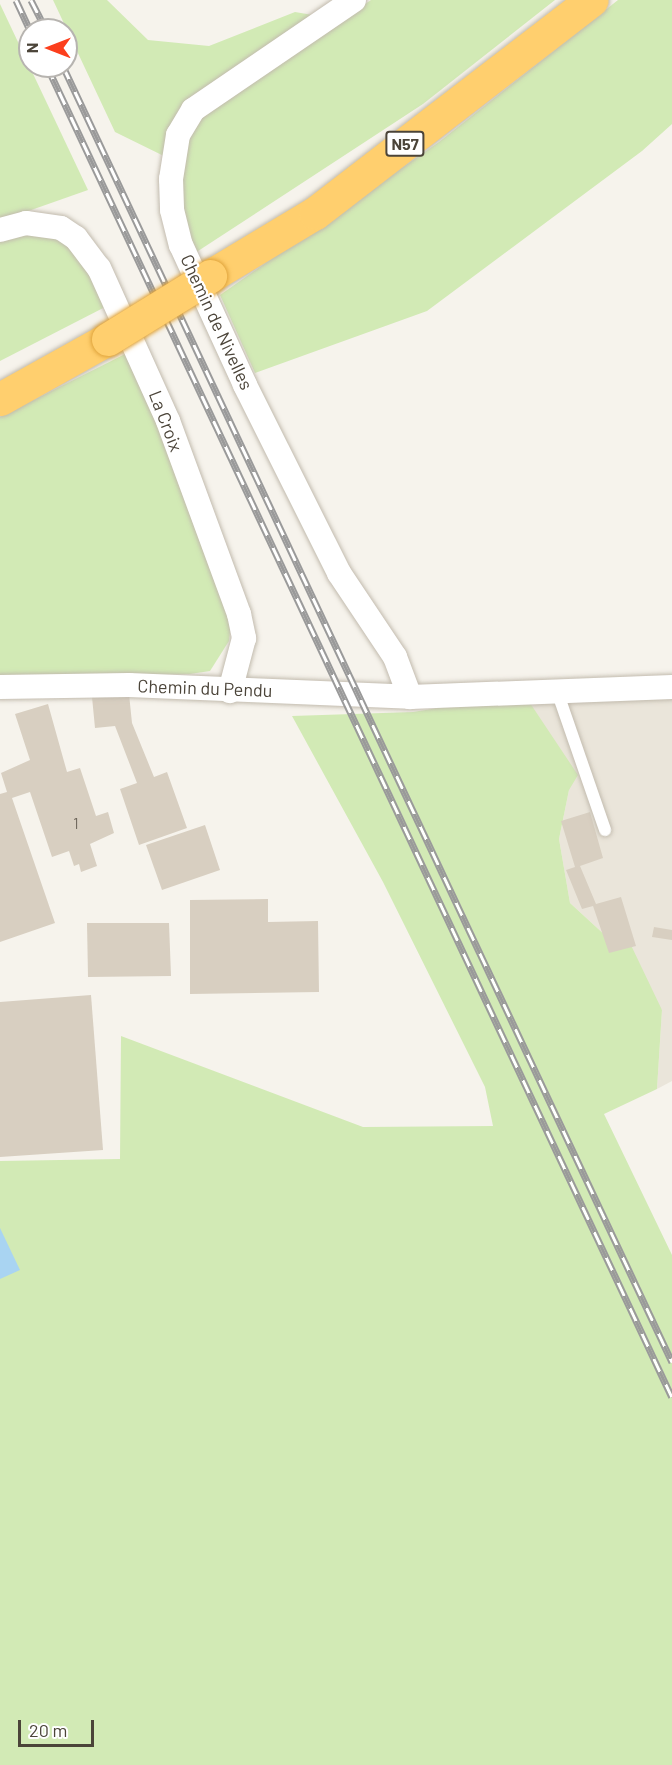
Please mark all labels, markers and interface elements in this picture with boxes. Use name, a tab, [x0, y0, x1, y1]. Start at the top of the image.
north arrow	[18, 18, 78, 78]
text: N	[22, 43, 41, 53]
road number: N57	[384, 131, 426, 157]
street label: Chemin de Nivelles	[176, 251, 258, 393]
street label: La Croix	[145, 388, 187, 454]
street label: Chemin du Pendu	[137, 675, 273, 701]
house number: 1	[73, 815, 79, 833]
scale bar	[21, 1708, 98, 1746]
text: 20 m	[29, 1719, 67, 1741]

